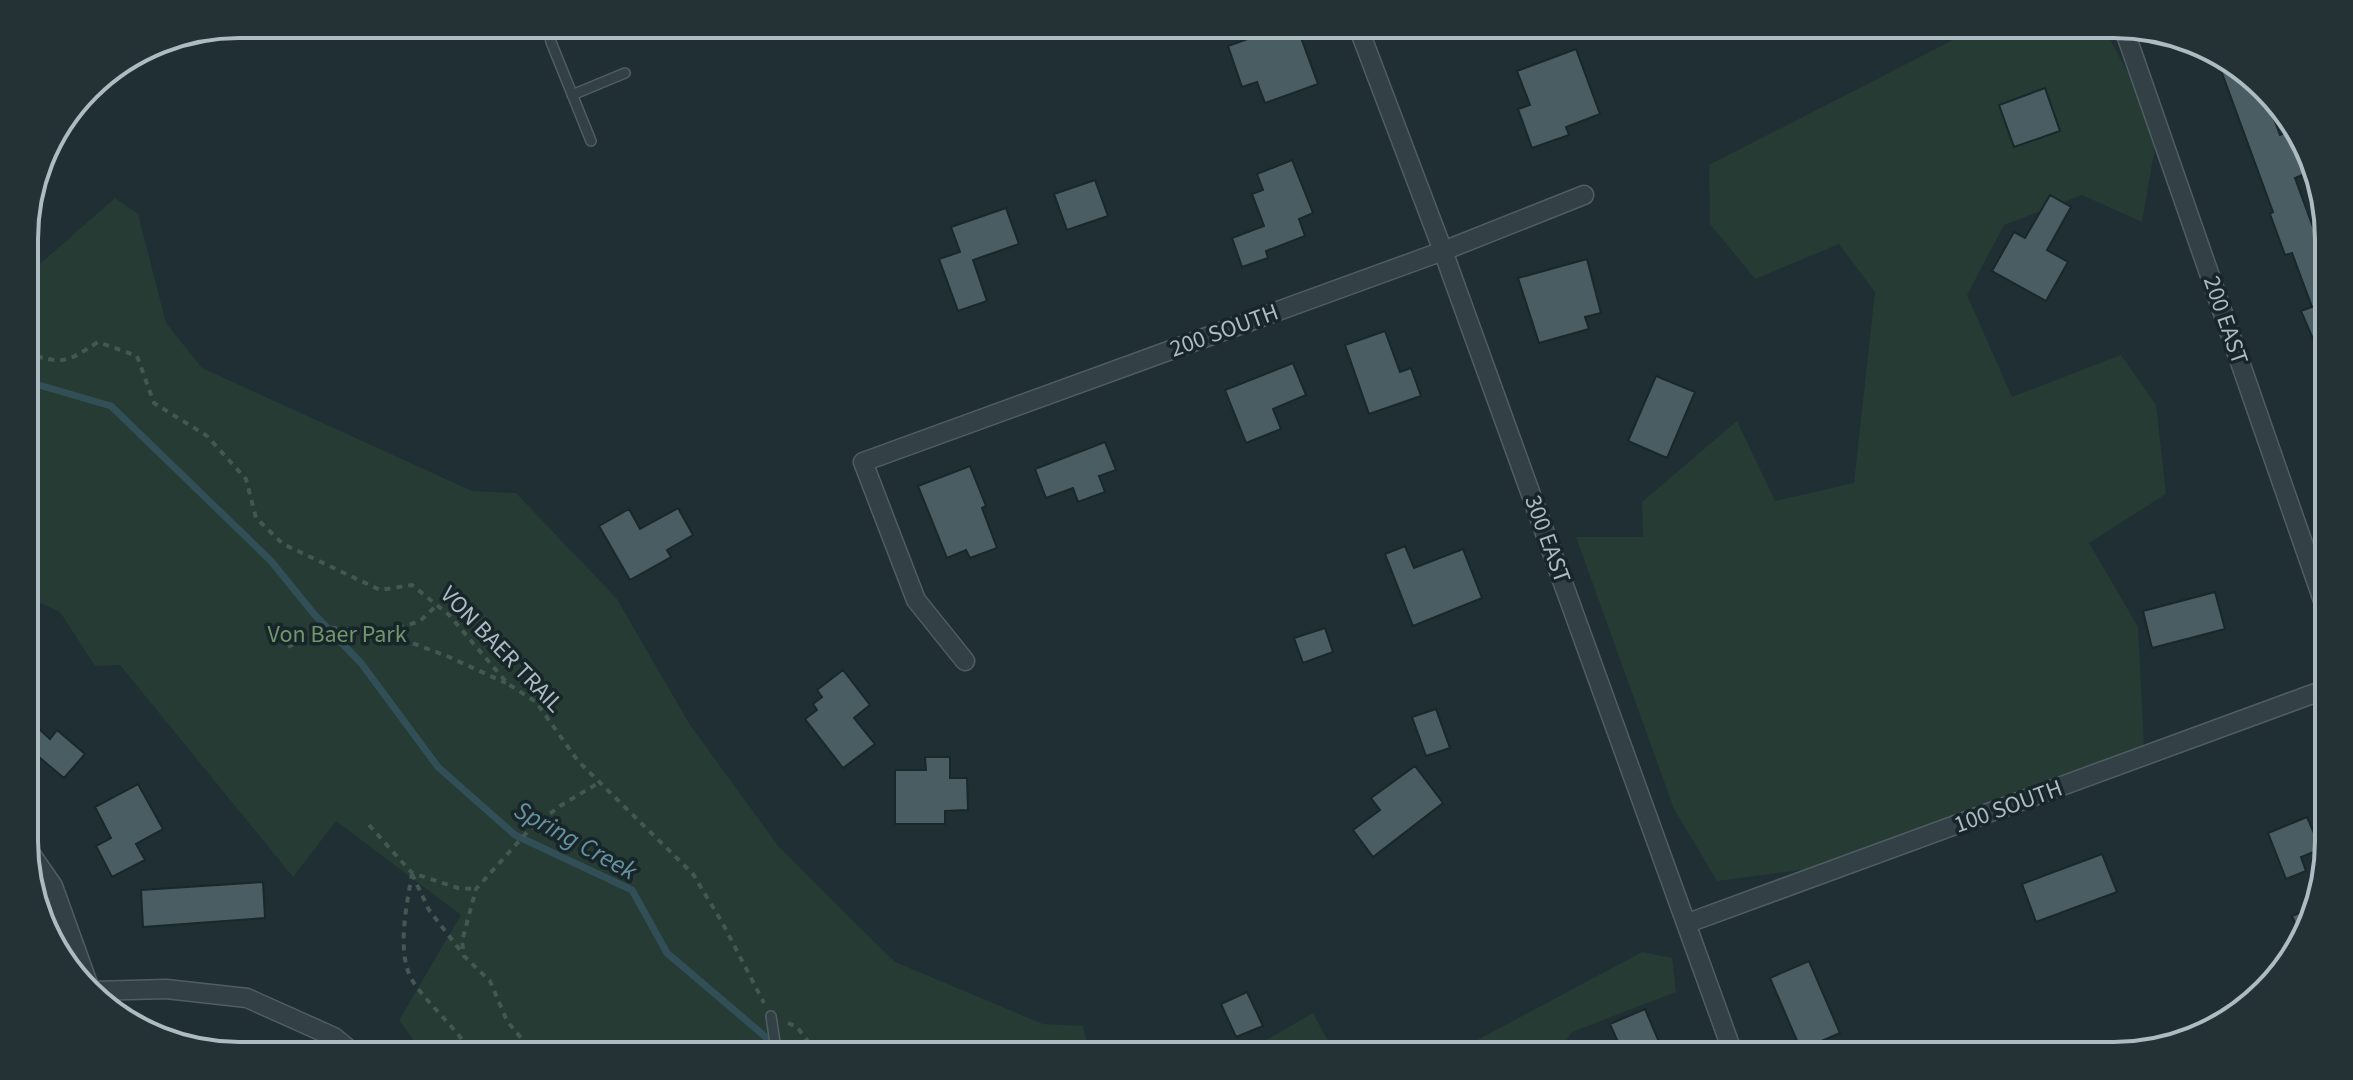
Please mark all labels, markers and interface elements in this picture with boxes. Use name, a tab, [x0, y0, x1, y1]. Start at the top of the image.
street label: 200 EAST	[2194, 271, 2257, 369]
street label: 200 SOUTH	[1165, 295, 1283, 366]
street label: 300 EAST	[1515, 490, 1580, 588]
street label: VON BAER TRAIL	[432, 578, 571, 721]
park label: Von Baer Park	[267, 617, 407, 652]
street label: 100 SOUTH	[1949, 771, 2067, 842]
water label: Spring Creek	[508, 792, 644, 890]

